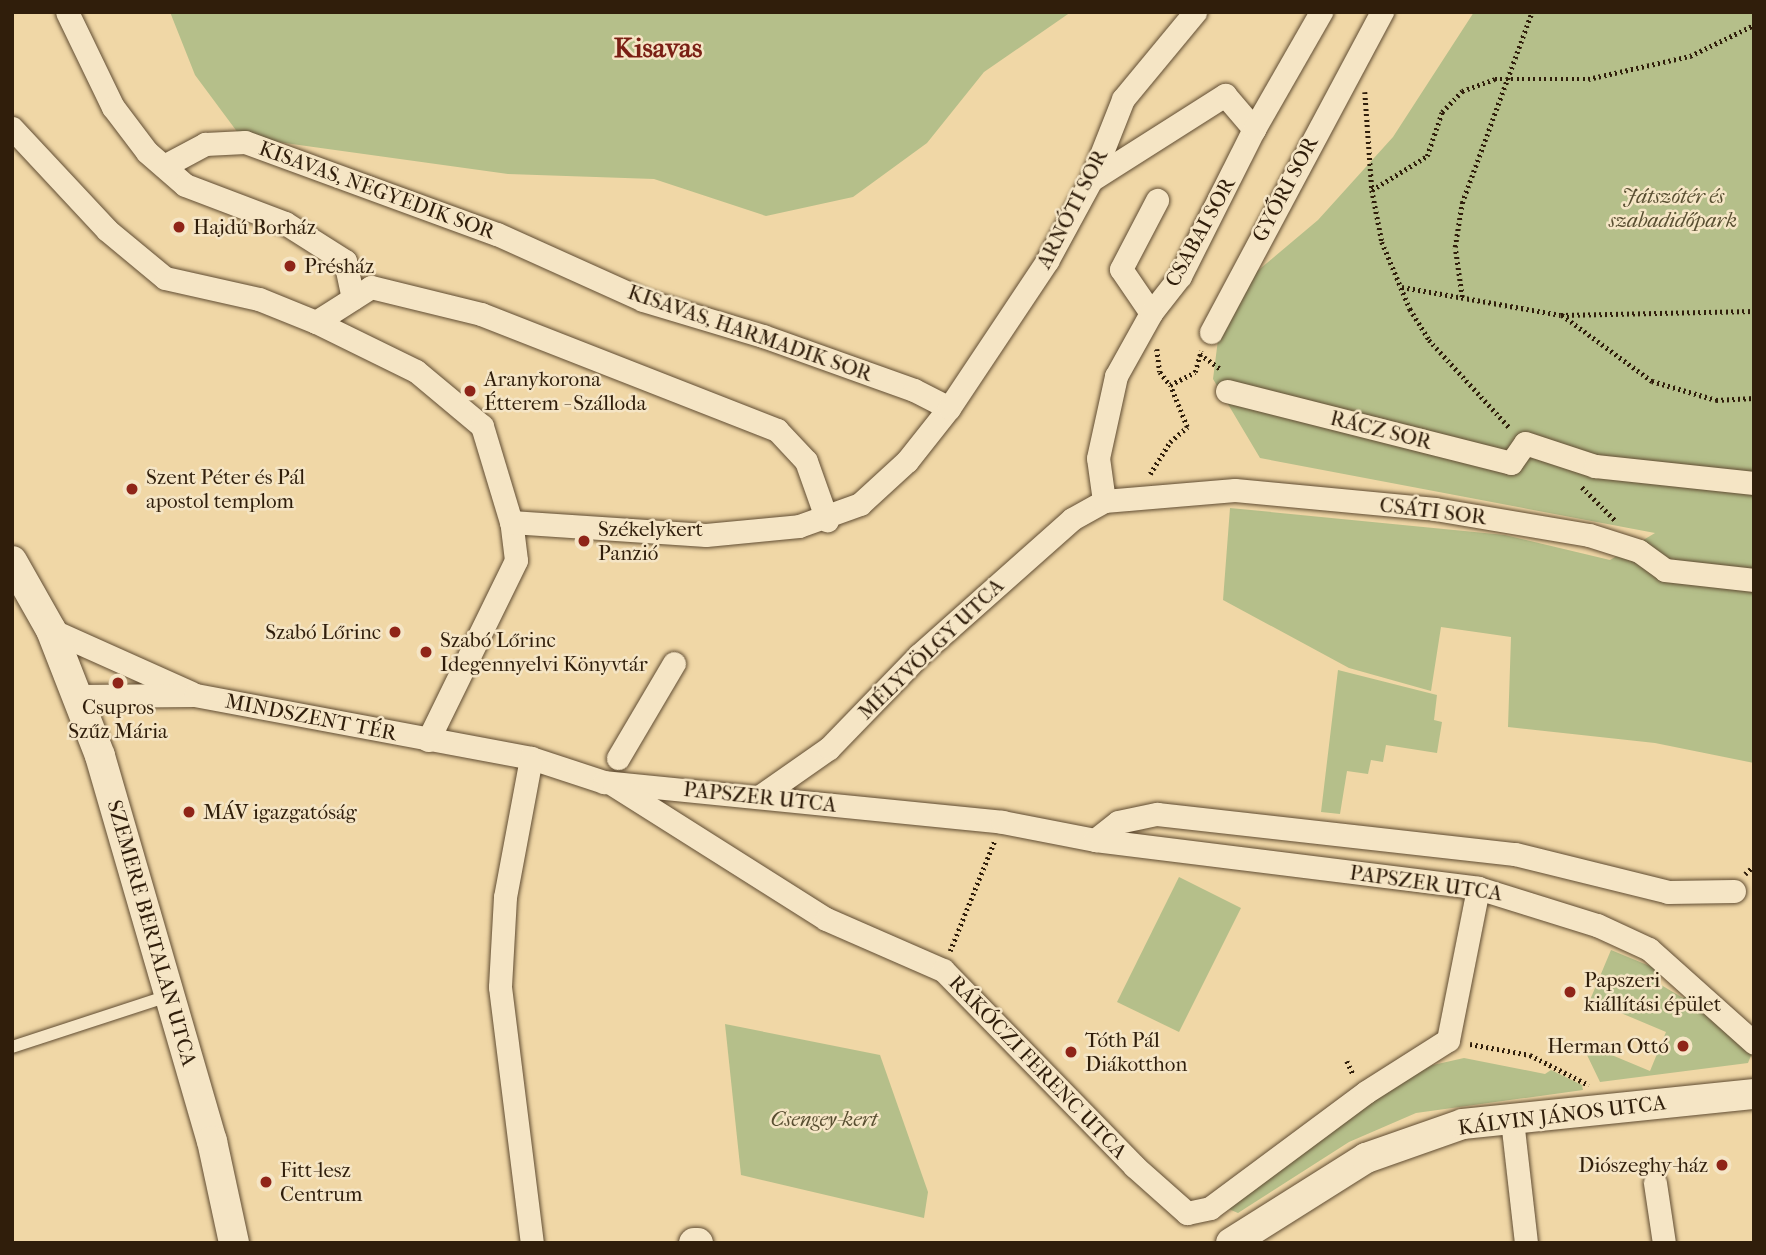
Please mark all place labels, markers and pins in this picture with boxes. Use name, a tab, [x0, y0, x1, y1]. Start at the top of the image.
place label: Hajdú Borház	[193, 214, 316, 240]
marker: Hajdú Borház	[171, 219, 187, 235]
place label: Présház	[304, 253, 374, 279]
marker: Présház	[282, 258, 298, 274]
place label: Aranykorona Étterem - Szálloda	[484, 366, 646, 416]
marker: Aranykorona Étterem - Szálloda	[462, 383, 478, 399]
place label: Szent Péter és Pál apostol templom	[146, 464, 305, 514]
marker: Szent Péter és Pál apostol templom	[124, 481, 140, 497]
place label: Székelykert Panzió	[598, 516, 703, 566]
marker: Székelykert Panzió	[576, 533, 592, 549]
place label: Szabó Lőrinc	[265, 619, 381, 645]
marker: Szabó Lőrinc	[387, 624, 403, 640]
place label: Szabó Lőrinc Idegennyelvi Könyvtár	[440, 627, 648, 677]
marker: Szabó Lőrinc Idegennyelvi Könyvtár	[418, 644, 434, 660]
marker: Csupros Szűz Mária	[110, 675, 126, 691]
place label: Csupros Szűz Mária	[68, 694, 168, 744]
place label: MÁV igazgatóság	[203, 799, 357, 825]
marker: MÁV igazgatóság	[181, 804, 197, 820]
place label: Papszeri kiállítási épület	[1584, 967, 1721, 1017]
marker: Papszeri kiállítási épület	[1562, 984, 1578, 1000]
place label: Tóth Pál Diákotthon	[1085, 1027, 1187, 1077]
place label: Herman Ottó	[1547, 1033, 1669, 1059]
marker: Herman Ottó	[1675, 1038, 1691, 1054]
marker: Tóth Pál Diákotthon	[1063, 1044, 1079, 1060]
place label: Diószeghy-ház	[1578, 1152, 1708, 1178]
place label: Fitt-lesz Centrum	[280, 1157, 362, 1207]
marker: Diószeghy-ház	[1714, 1157, 1730, 1173]
marker: Fitt-lesz Centrum	[258, 1174, 274, 1190]

